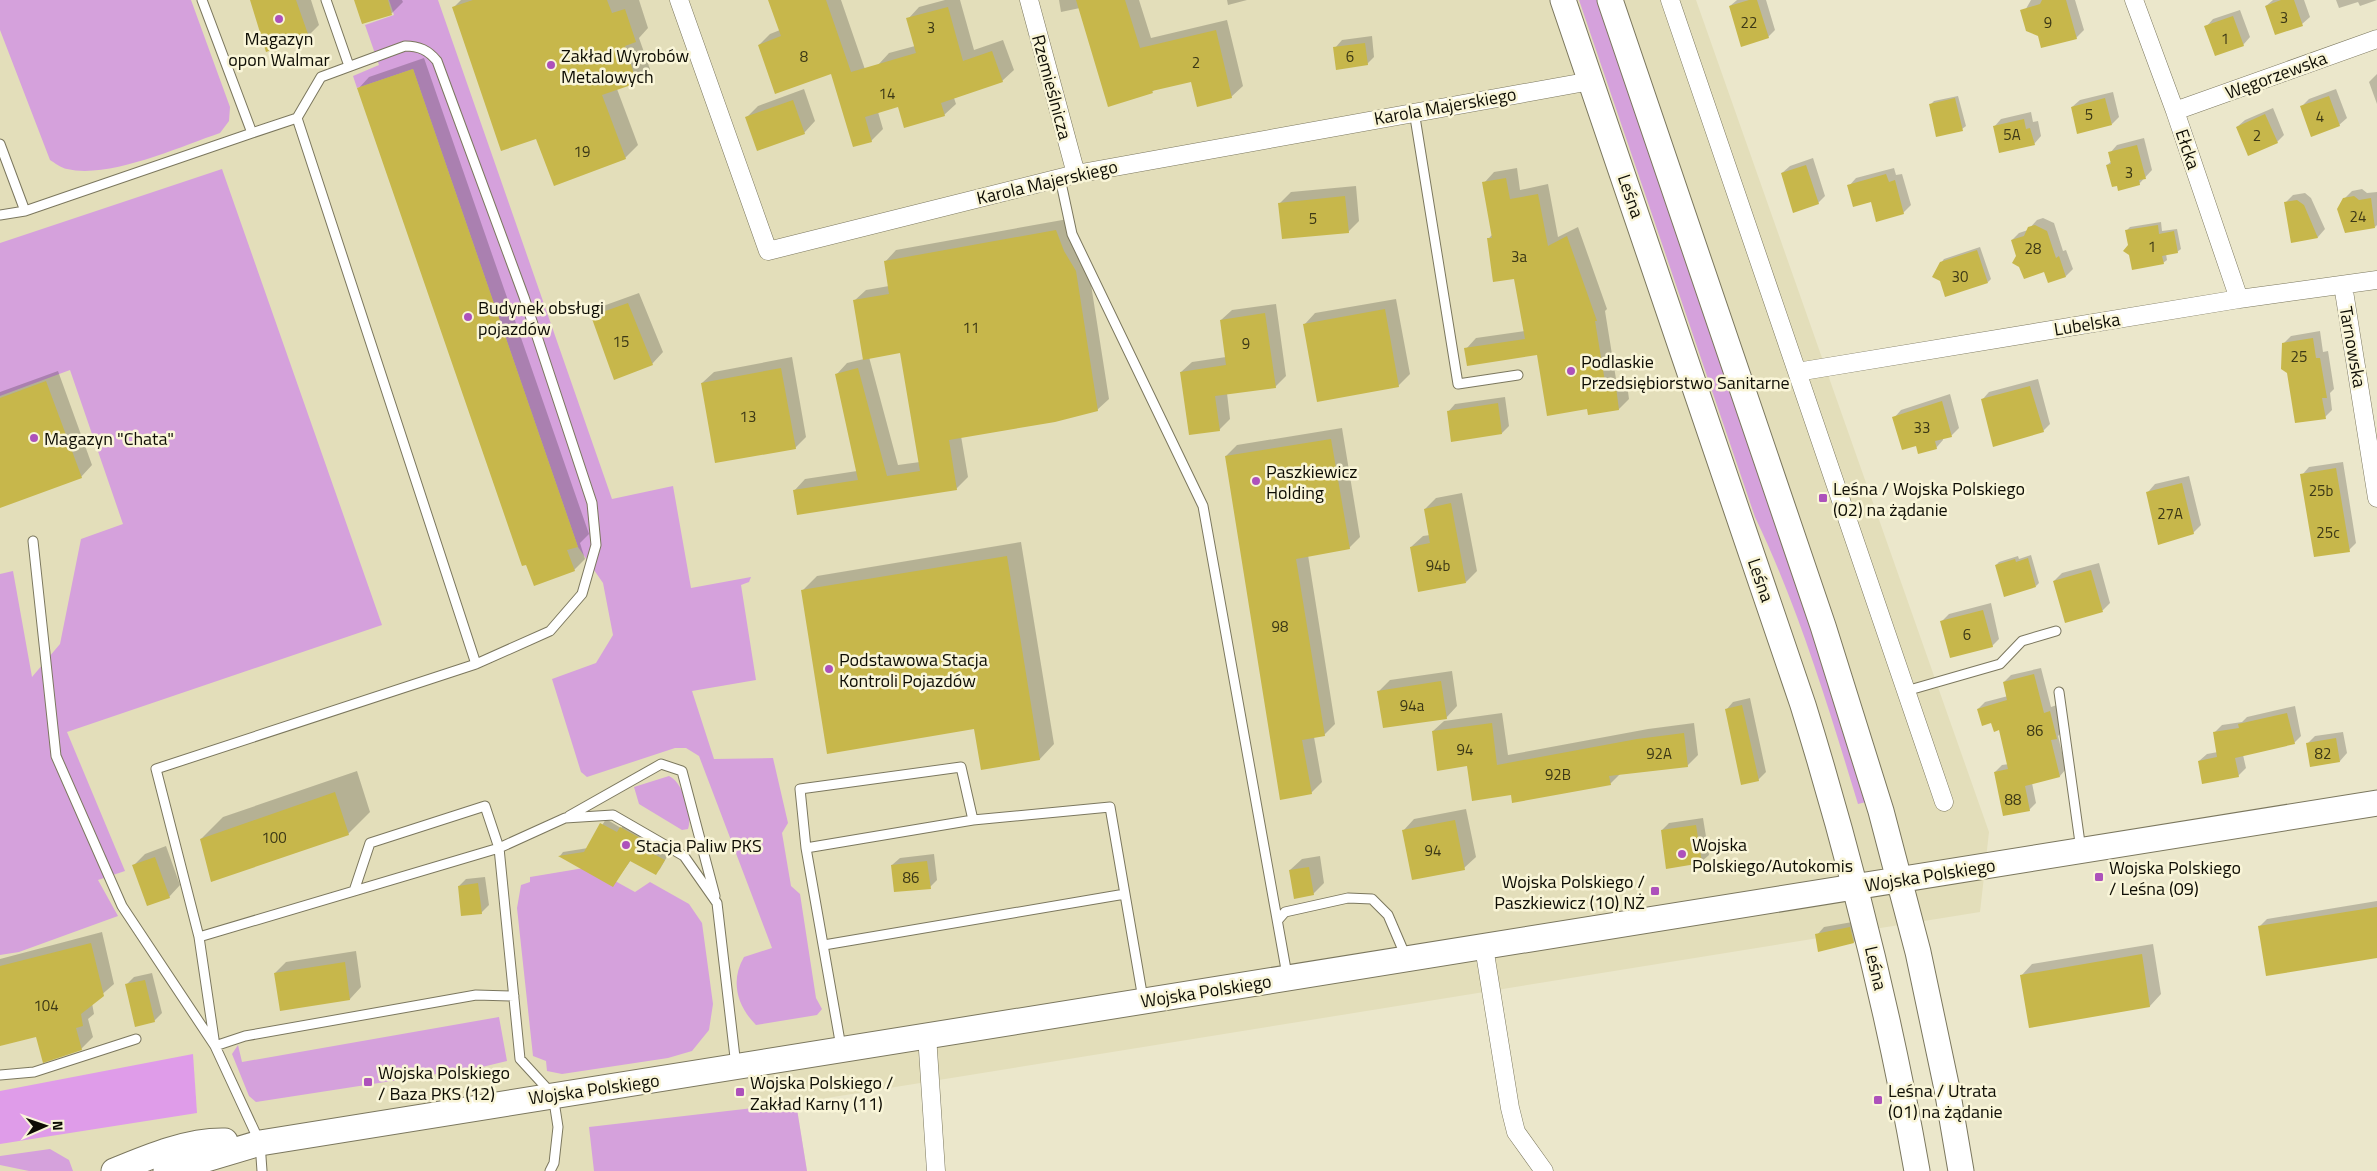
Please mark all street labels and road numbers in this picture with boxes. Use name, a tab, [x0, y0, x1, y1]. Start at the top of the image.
street label: Rzemieślnicza	[1025, 32, 1079, 142]
street label: Węgorzewska	[2221, 44, 2331, 106]
street label: Karola Majerskiego	[1372, 80, 1518, 132]
street label: Ełcka	[2169, 125, 2207, 173]
street label: Karola Majerskiego	[974, 153, 1120, 211]
street label: Leśna	[1611, 170, 1651, 222]
street label: Tarnowska	[2333, 304, 2373, 390]
street label: Lubelska	[2052, 305, 2122, 343]
street label: Leśna	[1741, 554, 1781, 606]
street label: Wojska Polskiego	[1863, 851, 1997, 899]
street label: Leśna	[1858, 943, 1894, 993]
street label: Wojska Polskiego	[1139, 967, 1273, 1015]
street label: Wojska Polskiego	[527, 1066, 661, 1112]

